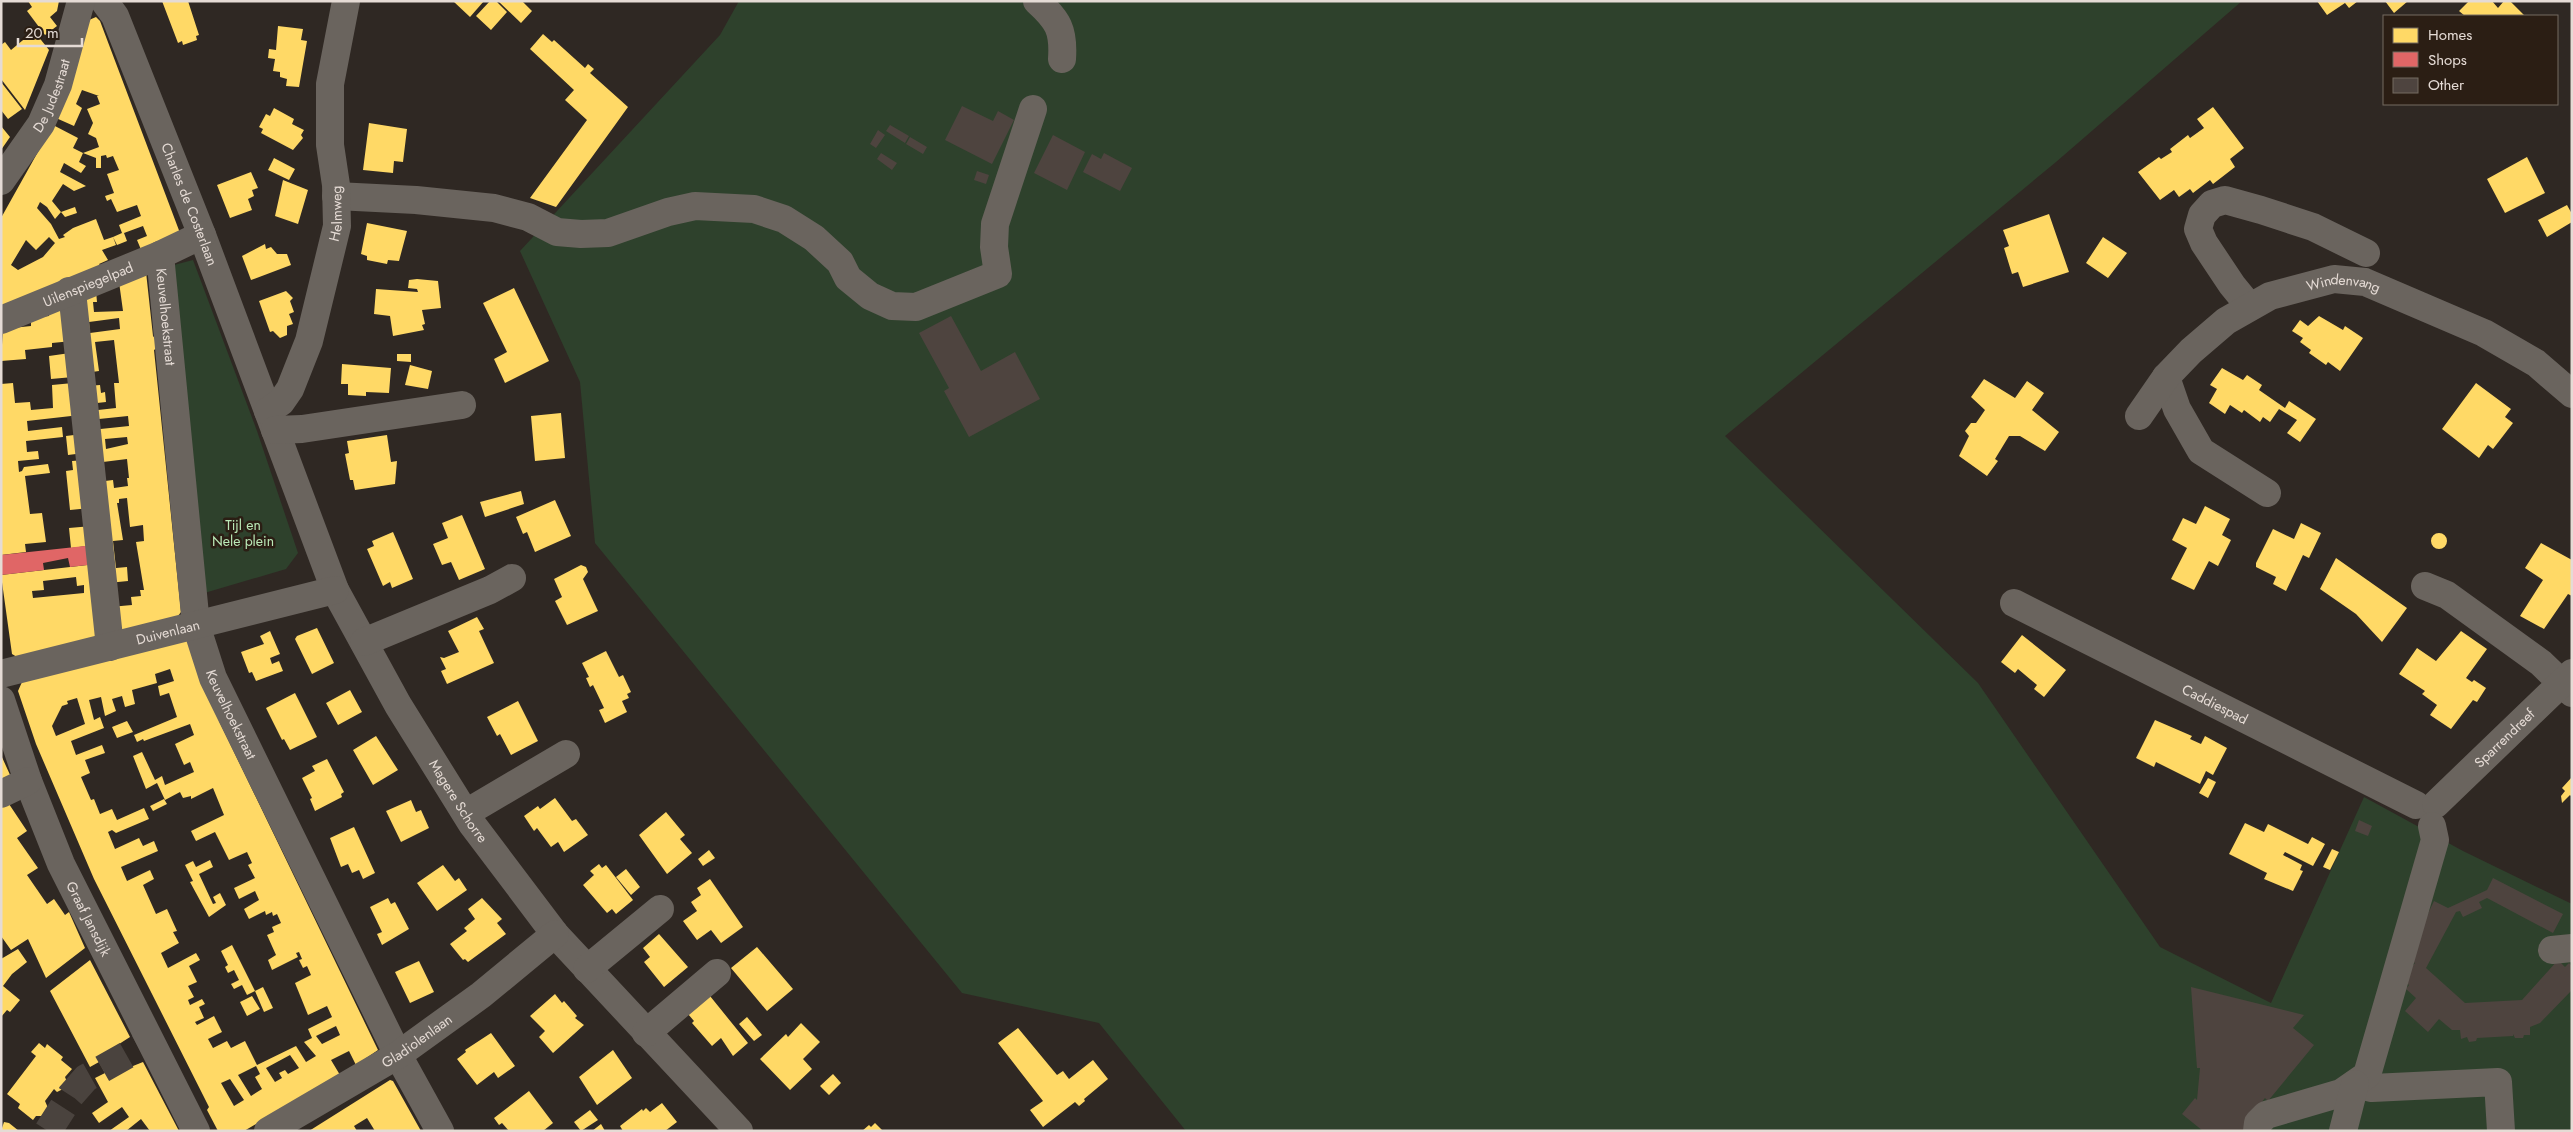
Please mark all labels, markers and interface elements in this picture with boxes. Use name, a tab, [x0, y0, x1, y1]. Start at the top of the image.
scale bar	[18, 15, 81, 47]
legend	[2383, 15, 2558, 105]
text: 20 m	[25, 22, 59, 44]
text: Homes	[2428, 24, 2472, 46]
text: Shops	[2428, 49, 2467, 71]
street label: De Judestraat	[28, 56, 75, 137]
text: Other	[2428, 74, 2465, 96]
street label: Charles de Costerlaan	[156, 140, 223, 269]
street label: Helmweg	[324, 185, 347, 243]
street label: Uilenspiegelpad	[40, 257, 136, 312]
street label: Keuvelhoekstraat	[151, 267, 181, 367]
street label: Windenvang	[2304, 269, 2384, 298]
park label: Tijl en Nele plein	[212, 515, 274, 551]
street label: Duivenlaan	[134, 614, 202, 650]
street label: Keuvelhoekstraat	[201, 667, 262, 763]
street label: Caddiespad	[2179, 679, 2251, 729]
street label: Sparrendreef	[2470, 703, 2540, 772]
street label: Magere Schorre	[424, 756, 493, 847]
street label: Graaf Jansdijk	[61, 878, 116, 960]
street label: Gladiolenlaan	[378, 1009, 456, 1073]

